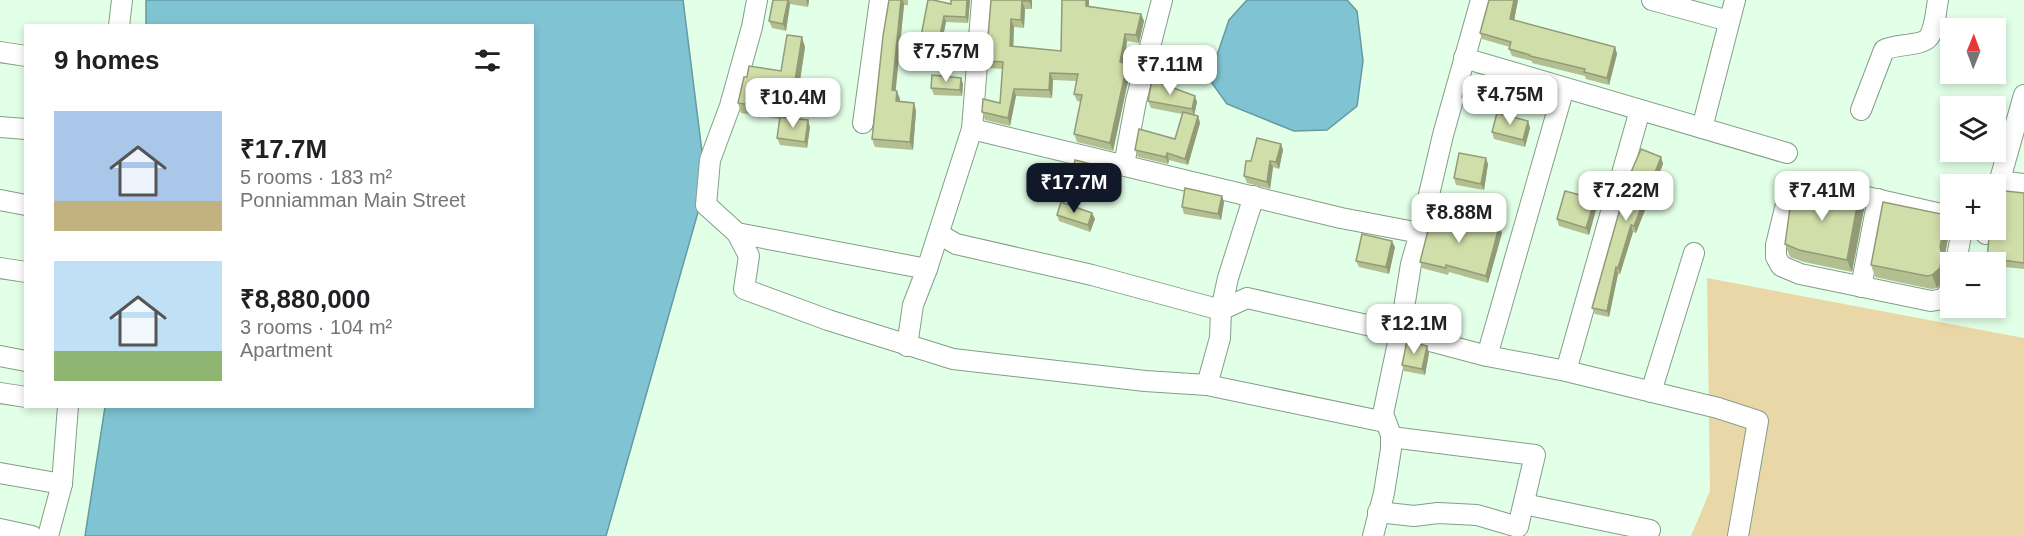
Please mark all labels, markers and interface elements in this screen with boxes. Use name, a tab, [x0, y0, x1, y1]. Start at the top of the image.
north arrow	[1940, 18, 2006, 84]
map controls	[1940, 18, 2006, 318]
pin: ₹7.57M	[897, 32, 995, 83]
text: ₹7.57M	[912, 40, 980, 62]
icon: filters	[471, 44, 504, 77]
text: 9 homes	[54, 45, 160, 75]
pin: ₹7.11M	[1121, 45, 1219, 96]
text: ₹7.11M	[1137, 53, 1203, 75]
pin: ₹4.75M	[1461, 75, 1559, 126]
pin: ₹10.4M	[744, 78, 842, 129]
text: ₹4.75M	[1476, 83, 1544, 105]
text: ₹10.4M	[759, 86, 827, 108]
button: layers	[1940, 96, 2006, 162]
text: ₹17.7M	[240, 134, 327, 164]
icon: home	[102, 135, 174, 207]
pin: ₹17.7M	[1025, 163, 1123, 214]
text: 5 rooms · 183 m²	[240, 166, 392, 188]
text: ₹17.7M	[1040, 171, 1108, 193]
pin: ₹7.22M	[1577, 171, 1675, 222]
pin: ₹7.41M	[1773, 171, 1871, 222]
button: +	[1940, 174, 2006, 240]
text: ₹7.22M	[1592, 179, 1660, 201]
text: ₹7.41M	[1788, 179, 1856, 201]
text: Ponniamman Main Street	[240, 189, 466, 211]
pin: ₹8.88M	[1410, 193, 1508, 244]
text: ₹8.88M	[1425, 201, 1493, 223]
button: −	[1940, 252, 2006, 318]
text: ₹8,880,000	[240, 284, 371, 314]
icon: home	[102, 285, 174, 357]
pin: ₹12.1M	[1365, 304, 1463, 355]
text: ₹12.1M	[1380, 312, 1448, 334]
text: 3 rooms · 104 m²	[240, 316, 392, 338]
text: Apartment	[240, 339, 332, 361]

